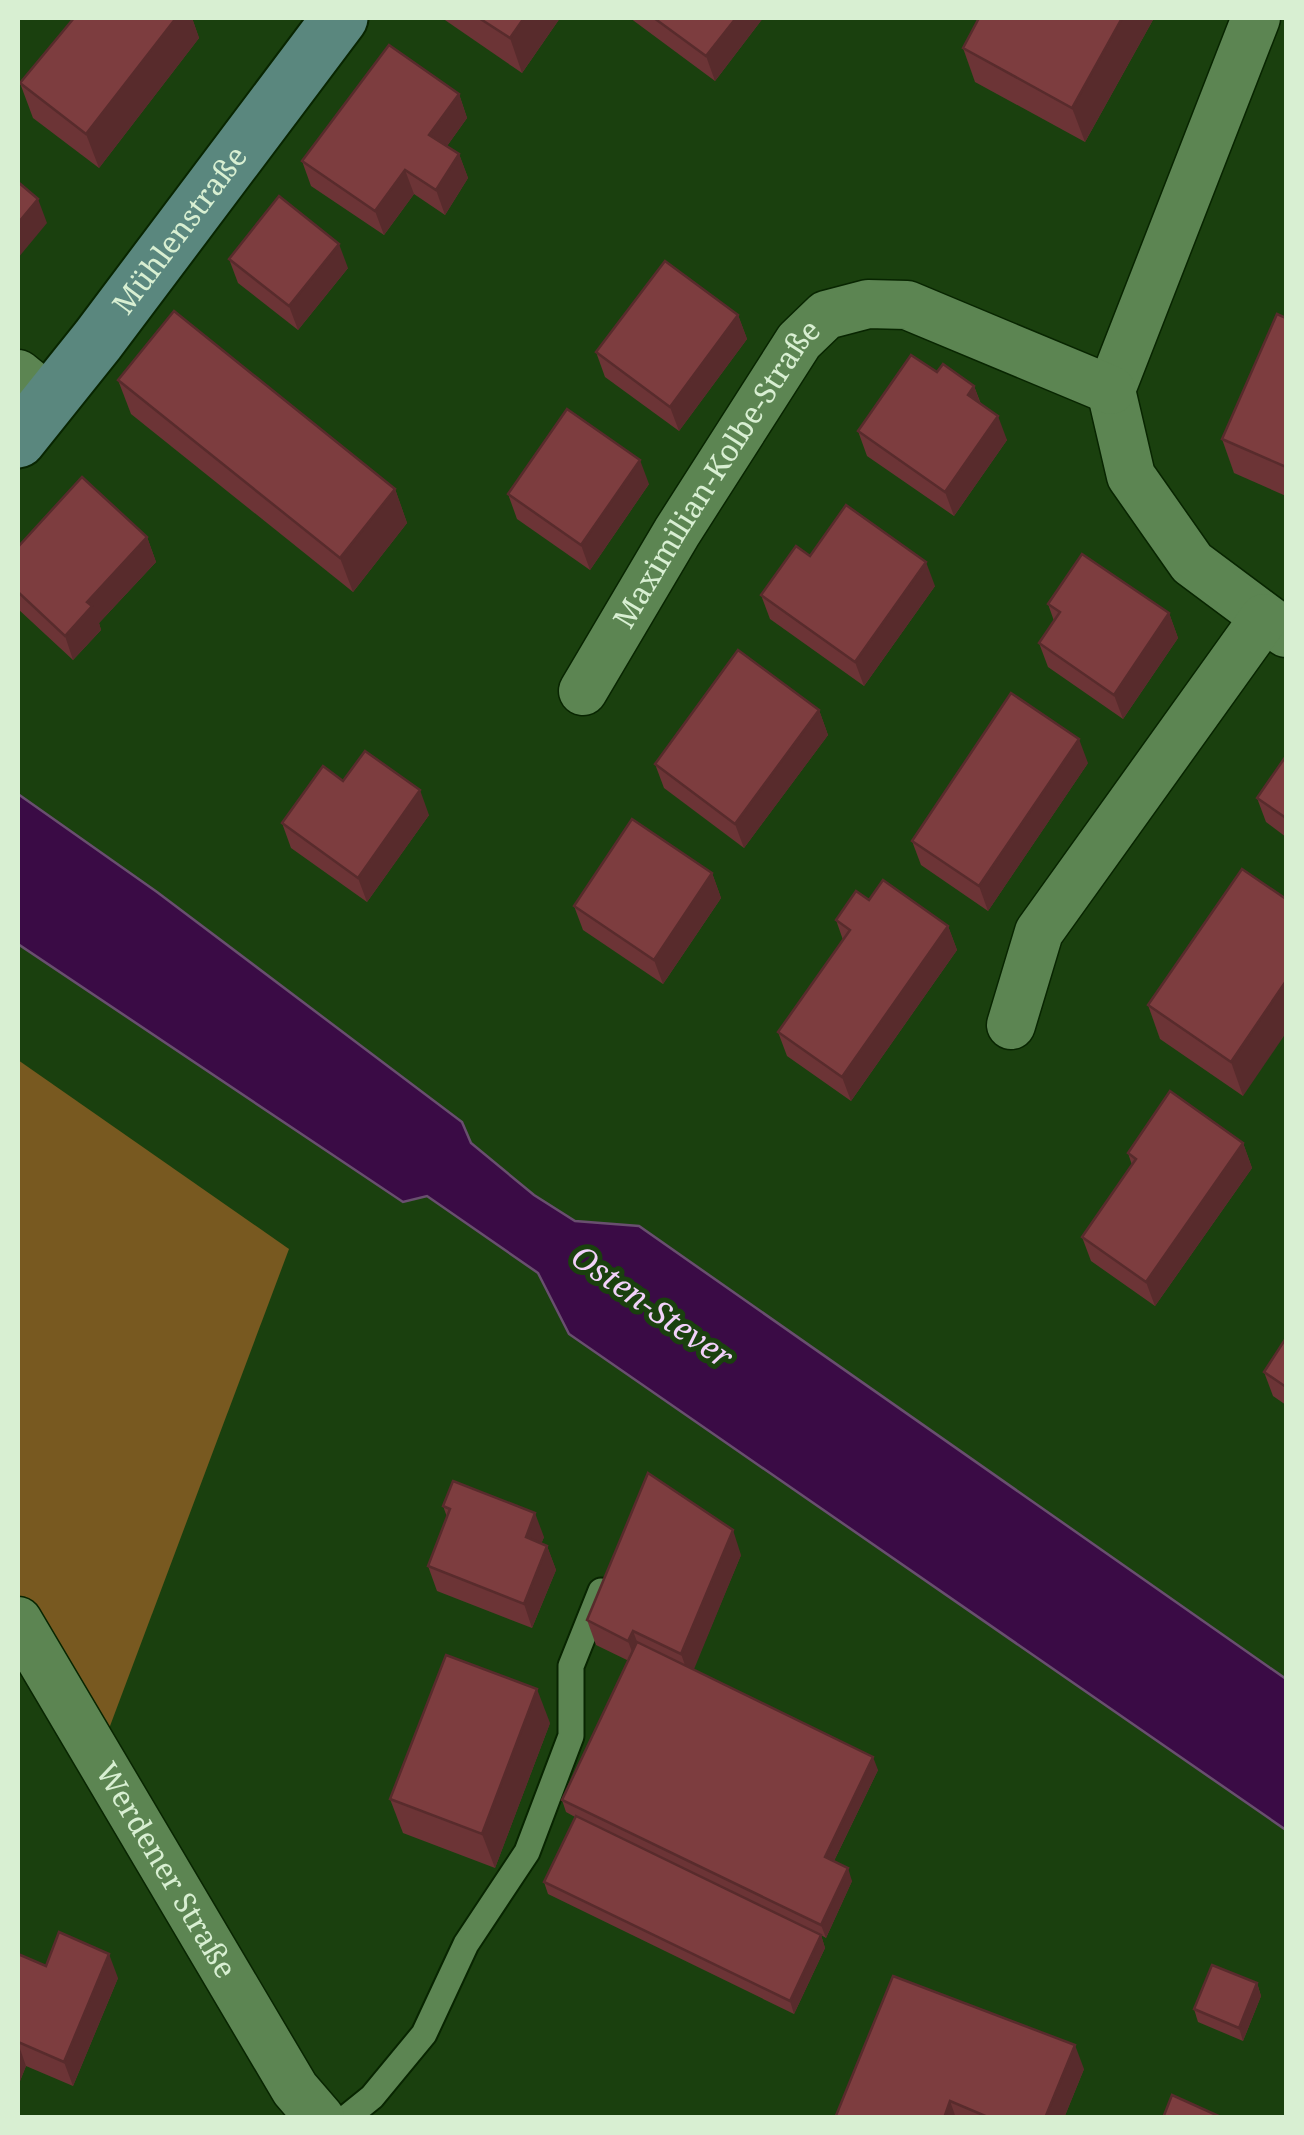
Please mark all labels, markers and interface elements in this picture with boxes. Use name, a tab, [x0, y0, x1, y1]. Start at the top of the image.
street label: Mühlenstraße	[102, 137, 256, 322]
street label: Maximilian-Kolbe-Straße	[603, 309, 829, 635]
water label: Osten-Stever	[563, 1234, 743, 1378]
street label: Werdener Straße	[87, 1754, 247, 1985]

